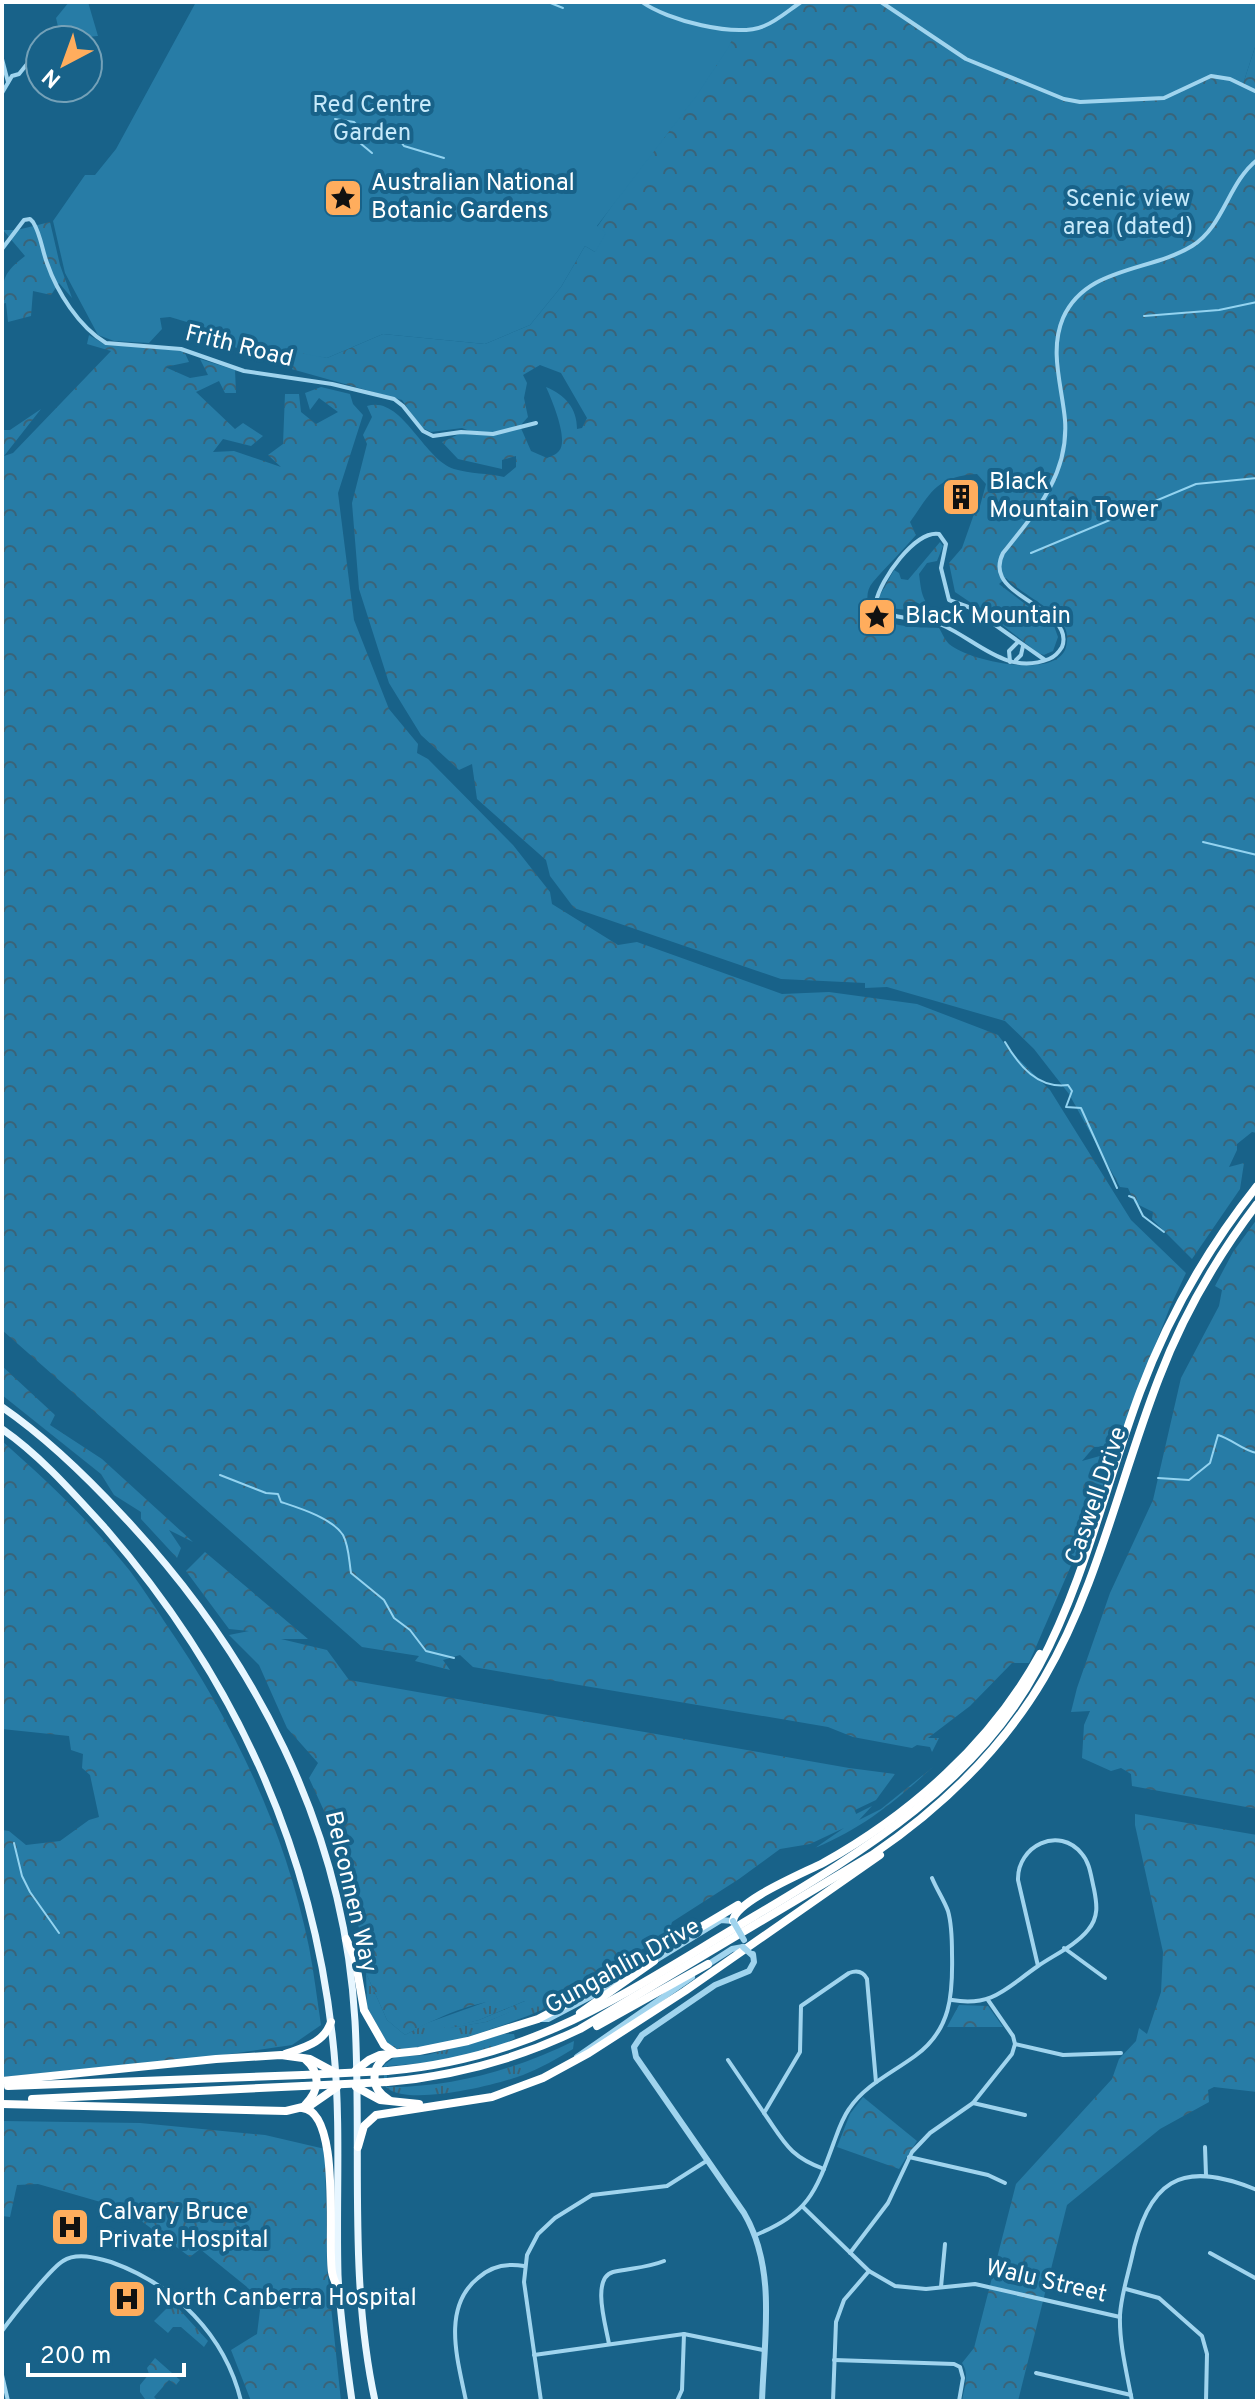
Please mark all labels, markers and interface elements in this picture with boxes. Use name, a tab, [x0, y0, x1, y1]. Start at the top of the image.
north arrow	[24, 24, 104, 104]
text: N	[38, 62, 67, 93]
park label: Red Centre Garden	[312, 91, 432, 149]
place label: Australian National Botanic Gardens	[371, 169, 575, 227]
place icon: Australian National Botanic Gardens	[322, 177, 364, 219]
park label: Scenic view area (dated)	[1063, 185, 1193, 243]
street label: Frith Road	[182, 319, 296, 375]
place label: Black Mountain Tower	[989, 468, 1159, 526]
building icon: Black Mountain Tower	[940, 476, 982, 518]
place icon: Black Mountain	[856, 596, 898, 638]
place label: Black Mountain	[905, 602, 1071, 632]
street label: Caswell Drive	[1059, 1423, 1135, 1569]
street label: Belconnen Way	[317, 1808, 383, 1976]
street label: Gungahlin Drive	[540, 1912, 706, 2022]
place label: Calvary Bruce Private Hospital	[98, 2198, 269, 2256]
hospital icon: Calvary Bruce Private Hospital	[49, 2206, 91, 2248]
street label: Walu Street	[982, 2253, 1110, 2311]
hospital icon: North Canberra Hospital	[106, 2278, 148, 2320]
place label: North Canberra Hospital	[155, 2284, 417, 2314]
scale bar	[28, 2327, 184, 2377]
text: 200 m	[40, 2342, 111, 2372]

